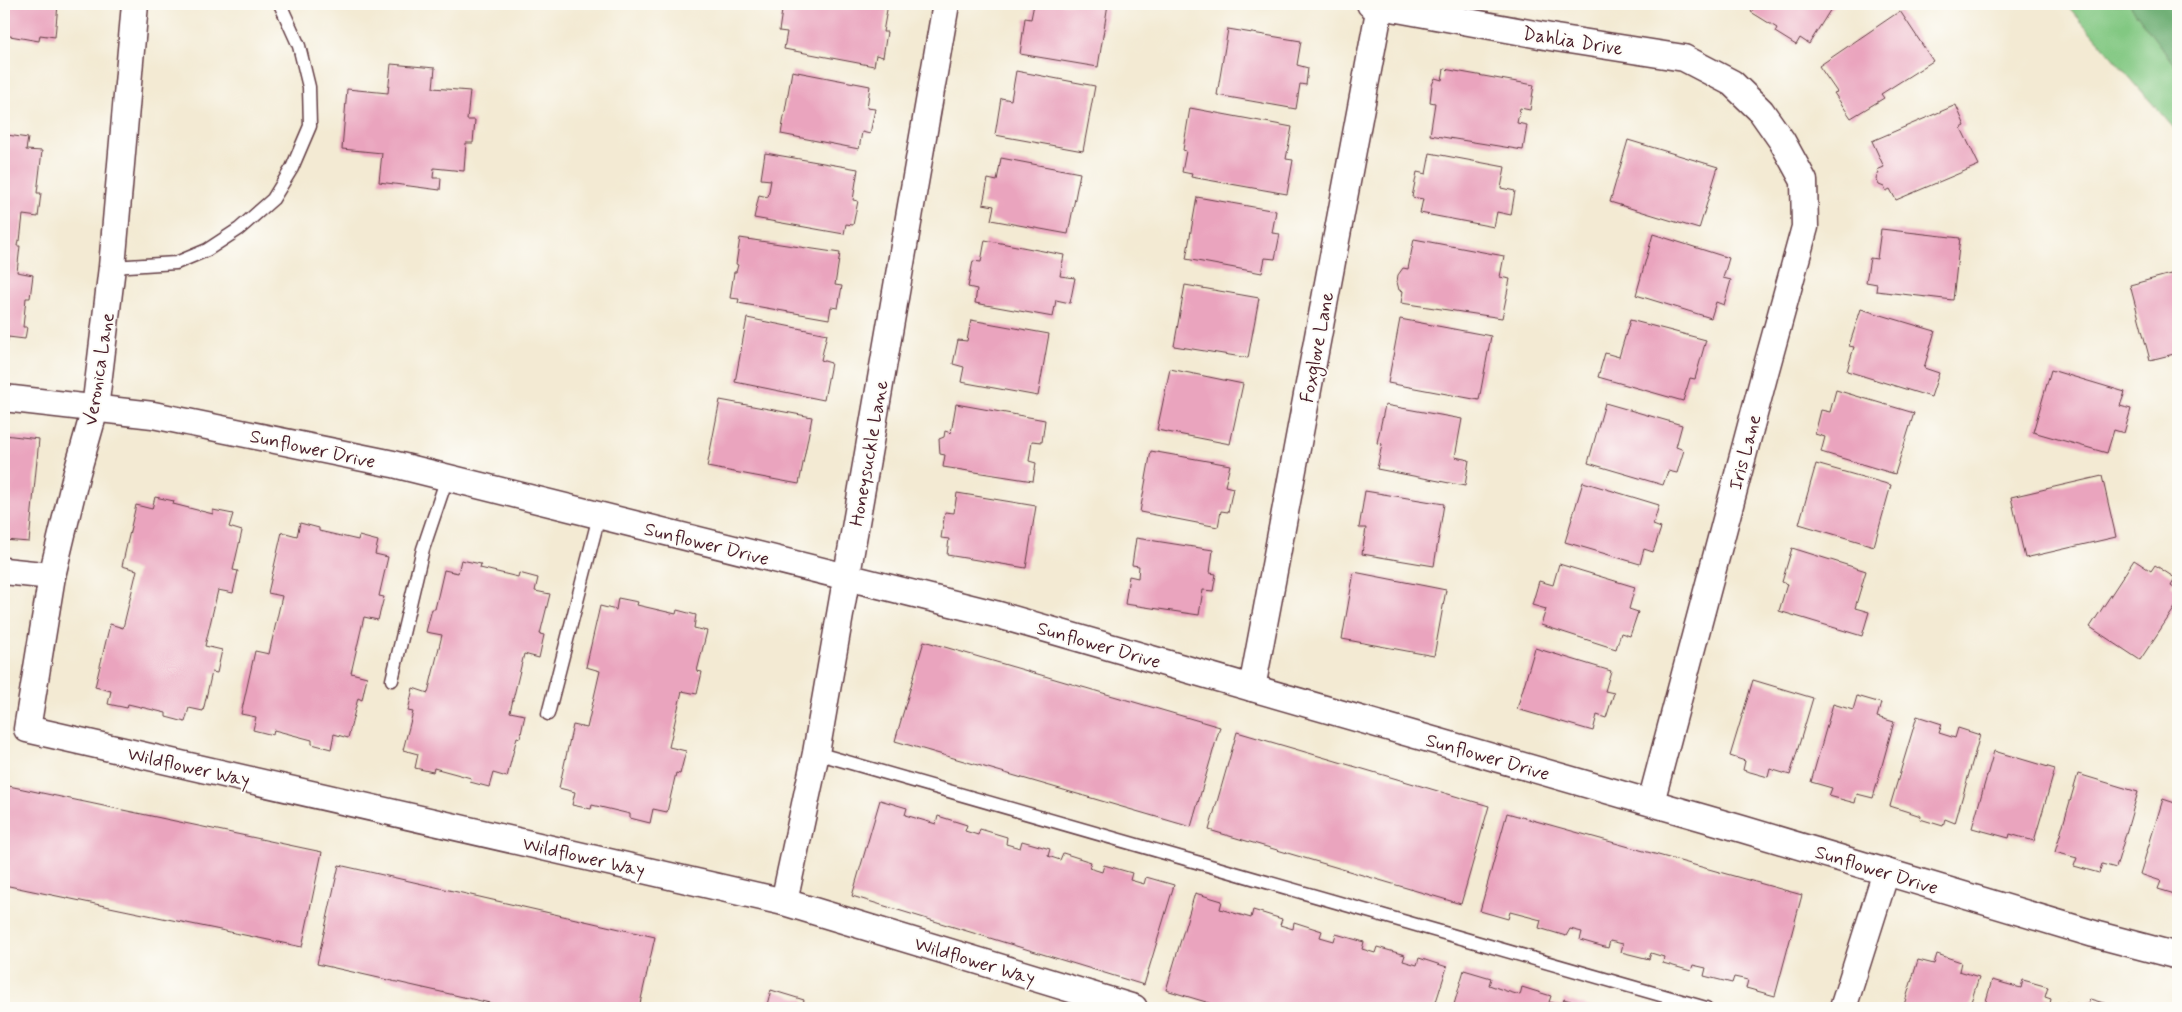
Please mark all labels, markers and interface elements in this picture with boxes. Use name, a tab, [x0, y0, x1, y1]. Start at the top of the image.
street label: Dahlia Drive	[1521, 21, 1625, 62]
street label: Foxglove Lane	[1294, 290, 1342, 405]
street label: Veronica Lane	[78, 311, 121, 428]
street label: Honeysuckle Lane	[844, 378, 895, 528]
street label: Iris Lane	[1723, 412, 1767, 493]
street label: Sunflower Drive	[248, 424, 378, 475]
street label: Sunflower Drive	[642, 517, 772, 572]
street label: Sunflower Drive	[1034, 616, 1163, 675]
street label: Sunflower Drive	[1423, 728, 1552, 787]
street label: Wildflower Way	[125, 741, 252, 795]
street label: Wildflower Way	[520, 831, 647, 885]
street label: Sunflower Drive	[1812, 840, 1941, 901]
street label: Wildflower Way	[911, 931, 1038, 993]

